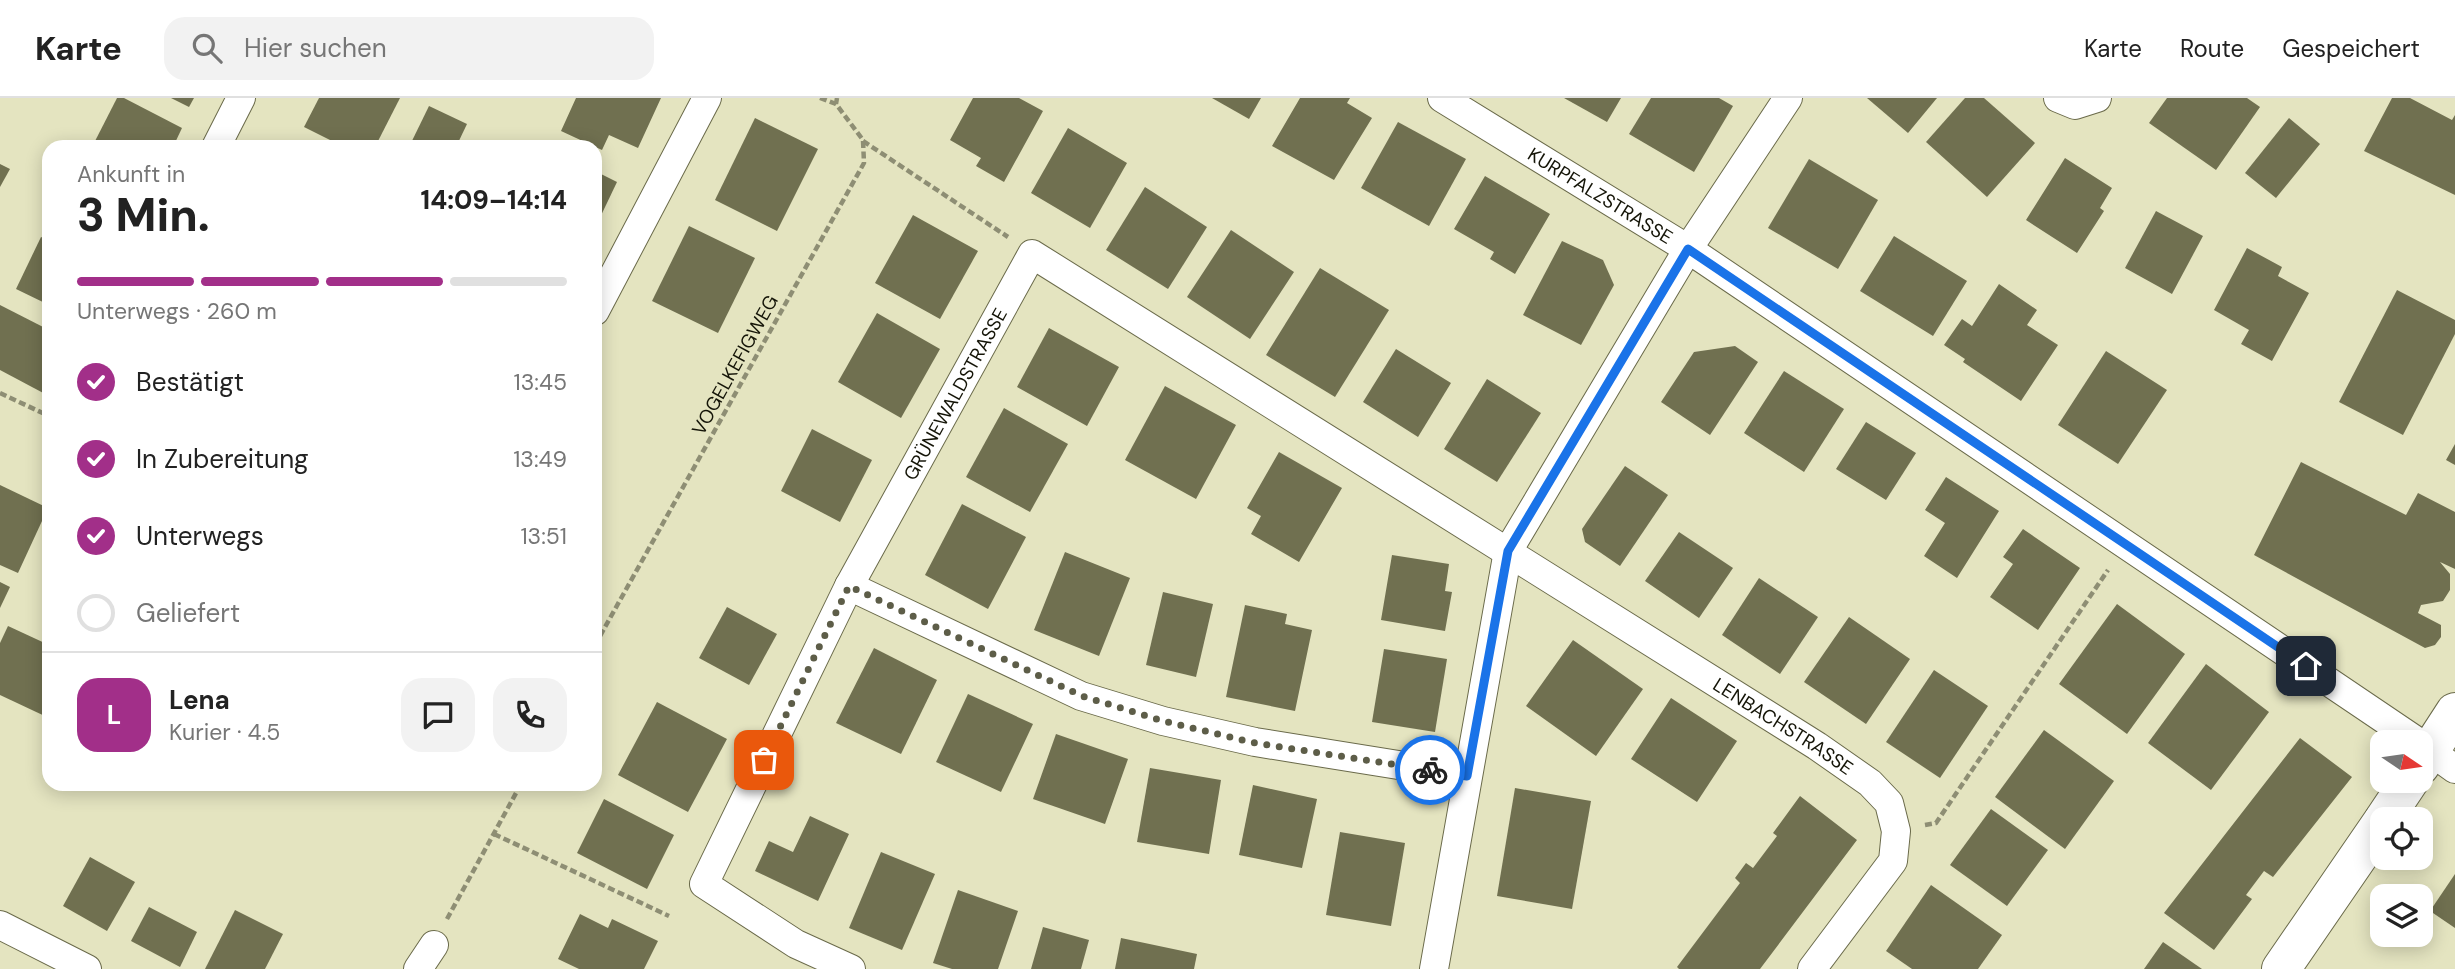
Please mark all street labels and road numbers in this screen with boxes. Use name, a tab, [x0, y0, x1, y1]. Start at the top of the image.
street label: KURPFALZSTRASSE	[1523, 141, 1678, 249]
street label: VOGELKEFIGWEG	[686, 291, 784, 439]
street label: GRÜNEWALDSTRASSE	[897, 303, 1012, 484]
street label: LENBACHSTRASSE	[1709, 672, 1858, 780]

